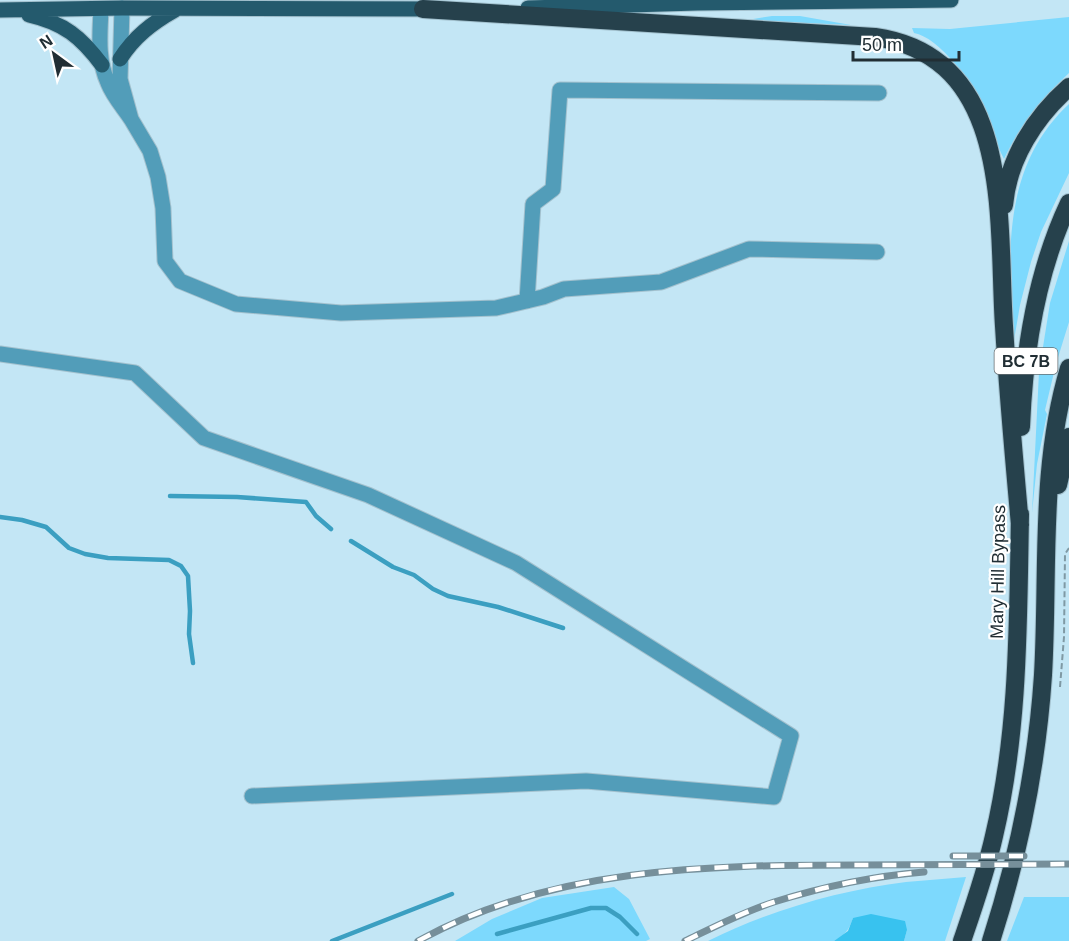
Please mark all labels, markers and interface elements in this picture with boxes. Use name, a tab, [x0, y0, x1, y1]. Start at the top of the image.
north arrow	[24, 24, 84, 84]
scale bar	[853, 24, 960, 62]
text: N	[37, 32, 56, 52]
text: 50 m	[862, 35, 902, 55]
road number: BC 7B	[994, 348, 1058, 374]
street label: Mary Hill Bypass	[987, 505, 1009, 639]

